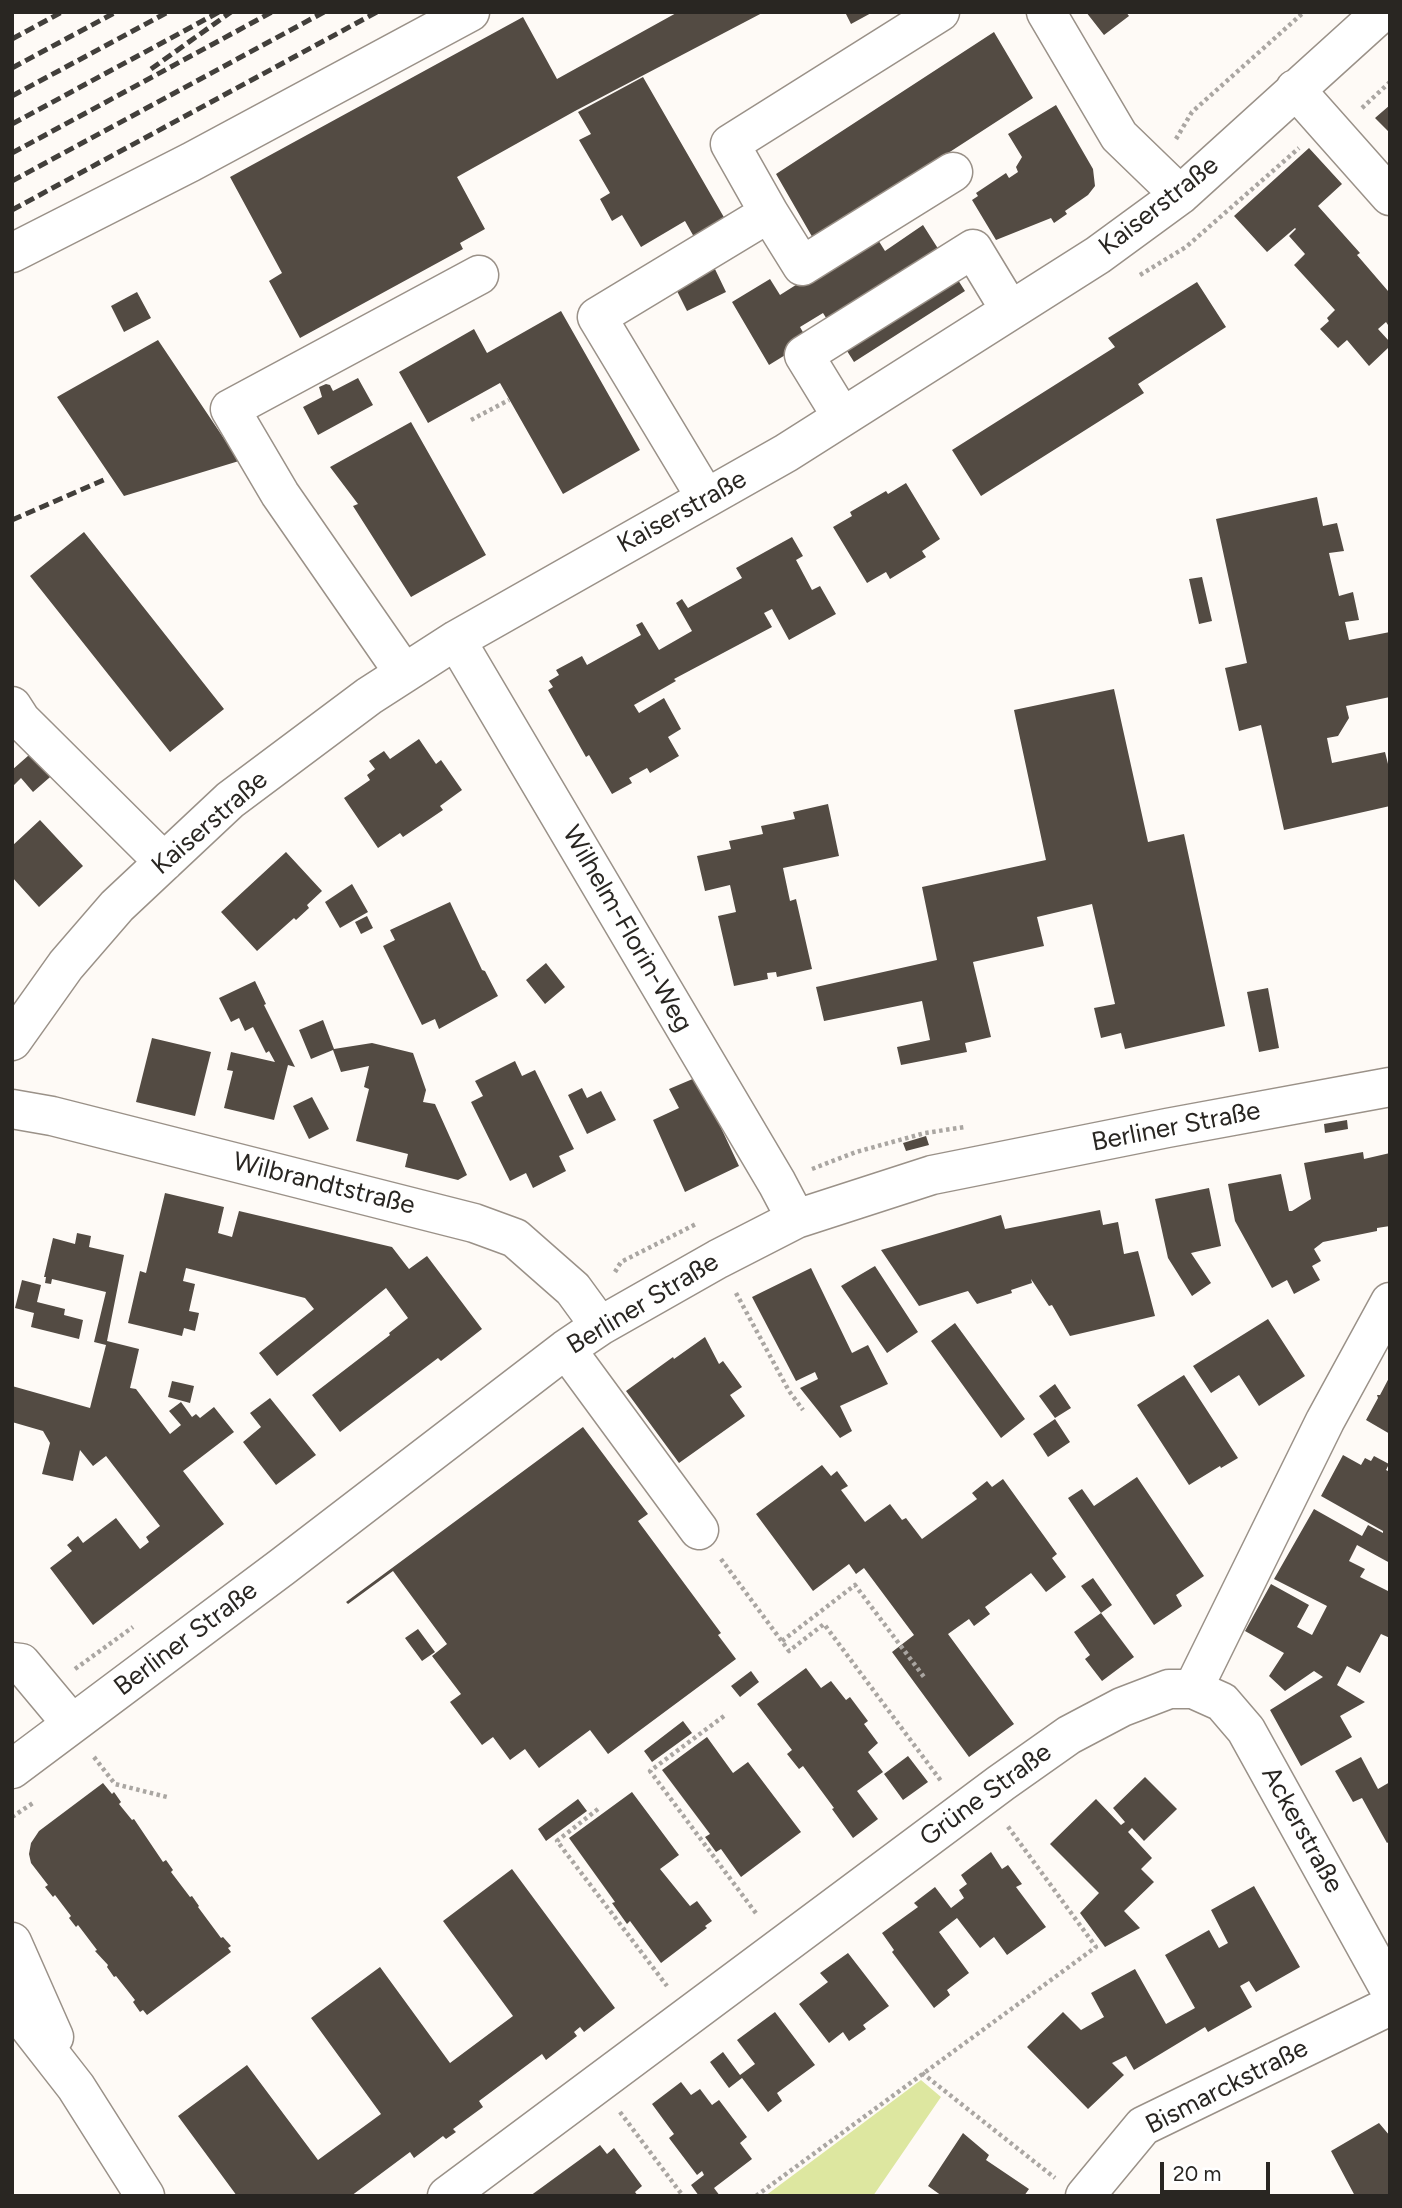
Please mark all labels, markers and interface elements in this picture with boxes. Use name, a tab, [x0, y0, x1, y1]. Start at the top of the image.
street label: Kaiserstraße	[1093, 150, 1225, 262]
street label: Kaiserstraße	[612, 464, 752, 560]
street label: Kaiserstraße	[146, 764, 274, 882]
street label: Wilhelm-Florin-Weg	[555, 821, 699, 1037]
street label: Berliner Straße	[1089, 1095, 1263, 1159]
street label: Wilbrandtstraße	[230, 1146, 418, 1222]
street label: Berliner Straße	[562, 1247, 724, 1361]
street label: Berliner Straße	[108, 1575, 264, 1703]
street label: Grüne Straße	[914, 1737, 1058, 1853]
street label: Ackerstraße	[1255, 1761, 1349, 1899]
street label: Bismarckstraße	[1141, 2033, 1313, 2141]
scale bar	[1164, 2148, 1274, 2192]
text: 20 m	[1173, 2161, 1221, 2186]

